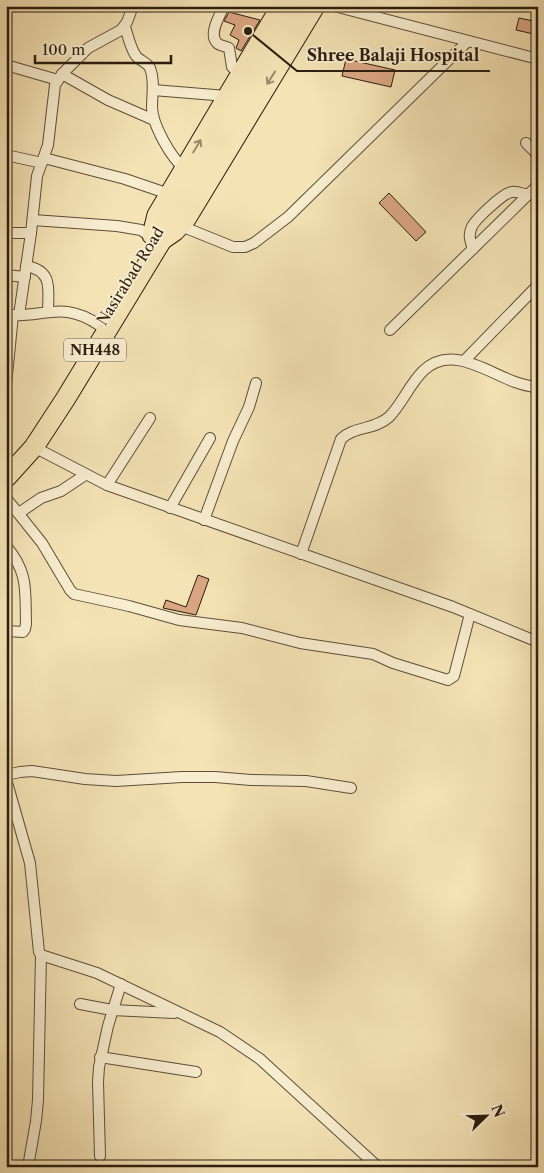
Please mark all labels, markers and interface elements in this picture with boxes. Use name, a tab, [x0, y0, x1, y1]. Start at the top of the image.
scale bar	[35, 32, 171, 64]
text: 100 m	[42, 40, 85, 59]
callout: Shree Balaji Hospital	[297, 40, 490, 71]
text: Shree Balaji Hospital	[307, 45, 480, 65]
one-way arrow	[266, 70, 276, 84]
one-way arrow	[193, 139, 203, 153]
street label: Nasirabad Road	[92, 223, 168, 329]
road number: NH448	[64, 338, 126, 362]
north arrow	[462, 1090, 512, 1140]
text: N	[487, 1102, 509, 1120]

